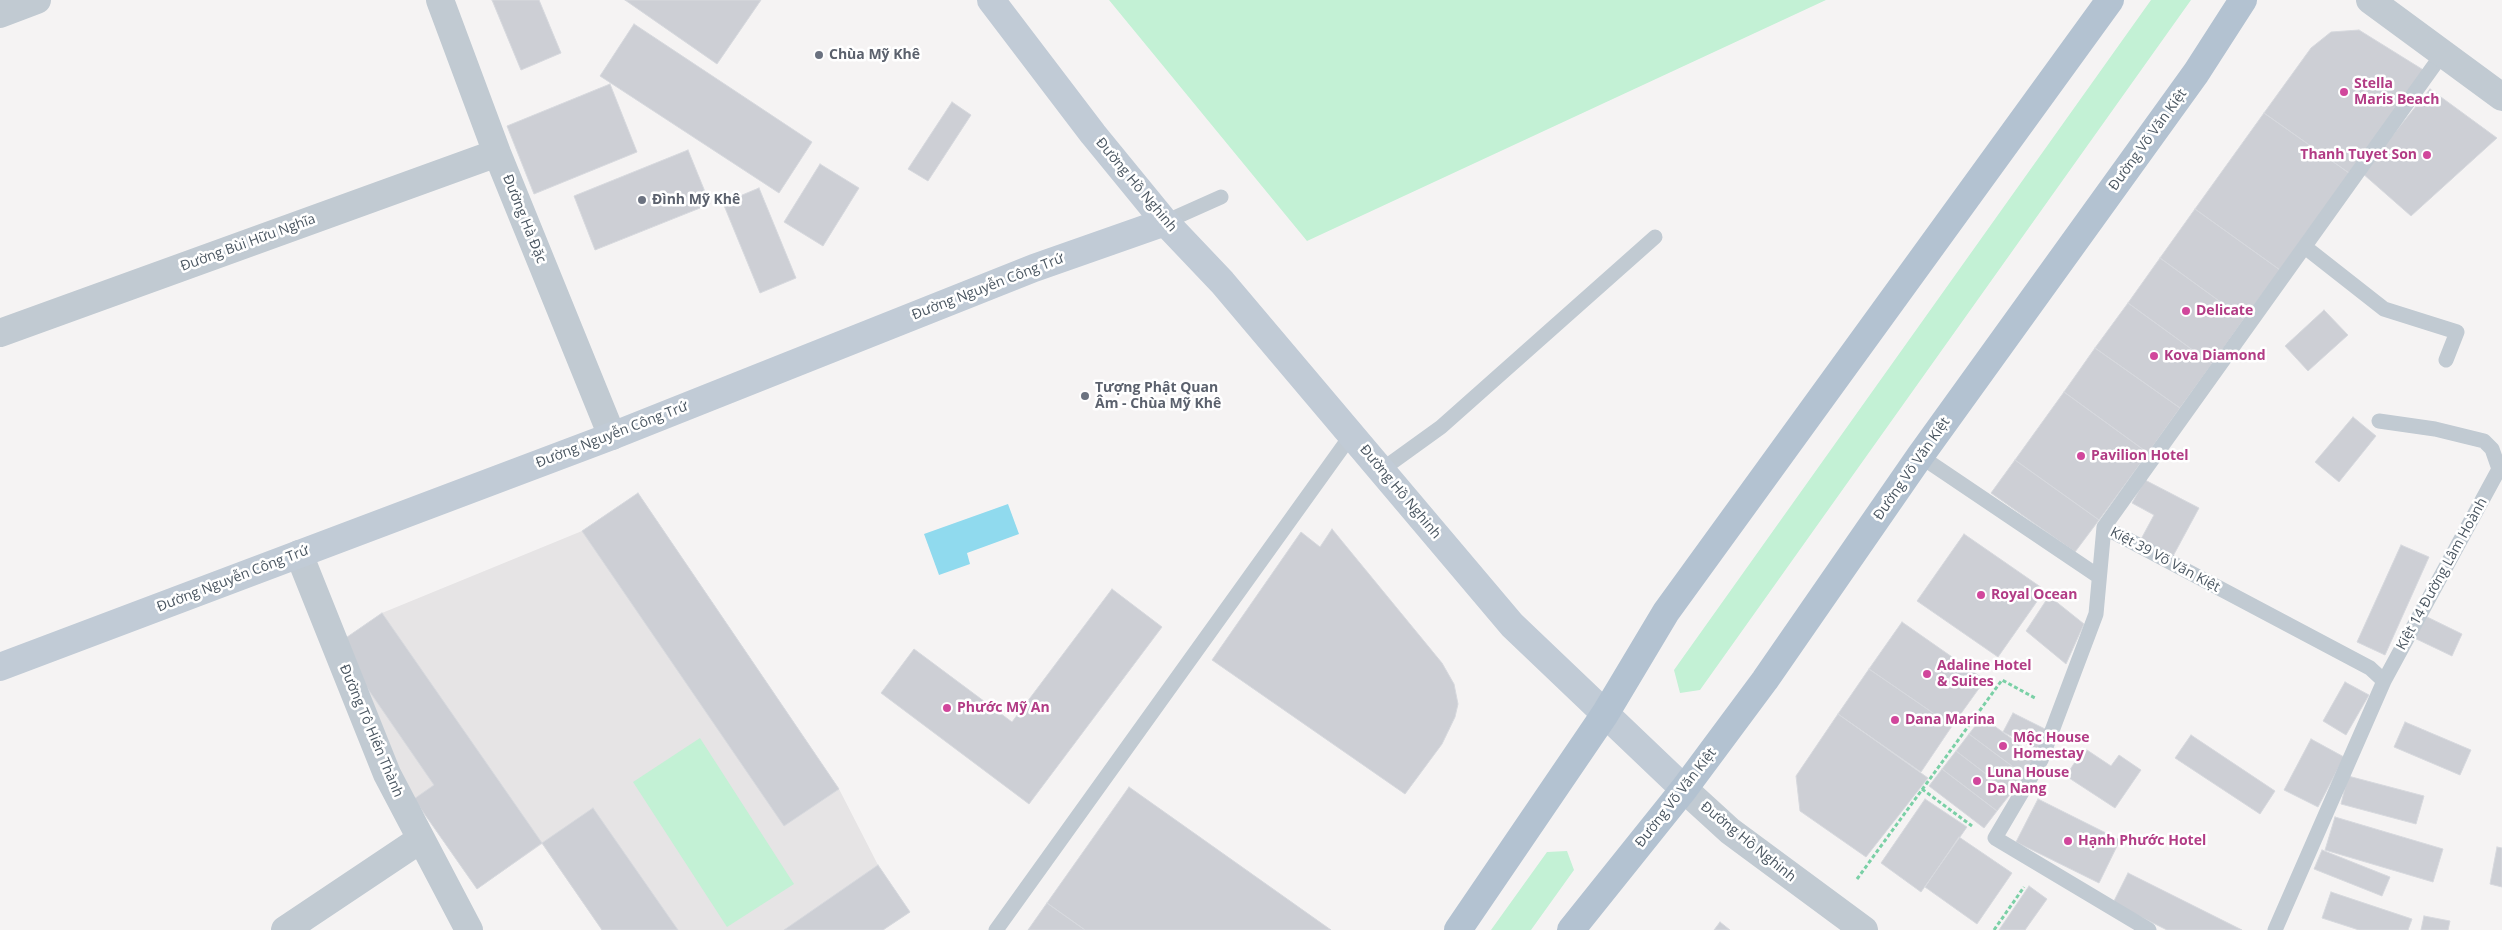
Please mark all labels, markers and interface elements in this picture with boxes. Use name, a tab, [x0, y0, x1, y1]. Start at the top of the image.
place label: Chùa Mỹ Khê	[829, 47, 920, 63]
marker: Chùa Mỹ Khê	[813, 49, 825, 61]
place label: Stella Maris Beach	[2354, 76, 2439, 108]
street label: Đường Võ Văn Kiệt	[2105, 86, 2191, 194]
marker: Stella Maris Beach	[2338, 86, 2350, 98]
street label: Đường Hồ Nghinh	[1092, 135, 1180, 235]
place label: Thanh Tuyet Son	[2300, 147, 2417, 163]
marker: Thanh Tuyet Son	[2421, 149, 2433, 161]
street label: Đường Hà Đặc	[499, 172, 549, 266]
place label: Đình Mỹ Khê	[652, 192, 740, 208]
marker: Đình Mỹ Khê	[636, 194, 648, 206]
street label: Đường Bùi Hữu Nghĩa	[178, 211, 318, 275]
street label: Đường Nguyễn Công Trứ	[910, 250, 1066, 324]
place label: Delicate	[2196, 303, 2253, 319]
marker: Delicate	[2180, 305, 2192, 317]
place label: Kova Diamond	[2164, 348, 2266, 364]
marker: Kova Diamond	[2148, 350, 2160, 362]
place label: Tượng Phật Quan Âm - Chùa Mỹ Khê	[1095, 380, 1221, 412]
marker: Tượng Phật Quan Âm - Chùa Mỹ Khê	[1079, 390, 1091, 402]
street label: Đường Nguyễn Công Trứ	[534, 398, 690, 472]
street label: Đường Võ Văn Kiệt	[1870, 414, 1954, 524]
street label: Đường Hồ Nghinh	[1356, 442, 1444, 542]
place label: Pavilion Hotel	[2091, 448, 2189, 464]
marker: Pavilion Hotel	[2075, 450, 2087, 462]
street label: Kiệt 14 Đường Lâm Hoành	[2393, 495, 2491, 653]
street label: Kiệt 39 Võ Văn Kiệt	[2107, 524, 2223, 596]
street label: Đường Nguyễn Công Trứ	[155, 542, 311, 616]
place label: Royal Ocean	[1991, 587, 2078, 603]
marker: Royal Ocean	[1975, 589, 1987, 601]
place label: Adaline Hotel & Suites	[1937, 658, 2032, 690]
street label: Đường Tô Hiến Thành	[335, 662, 407, 800]
marker: Adaline Hotel & Suites	[1921, 668, 1933, 680]
place label: Phước Mỹ An	[957, 700, 1050, 716]
marker: Phước Mỹ An	[941, 702, 953, 714]
place label: Dana Marina	[1905, 712, 1995, 728]
marker: Dana Marina	[1889, 714, 1901, 726]
place label: Mộc House Homestay	[2013, 730, 2090, 762]
marker: Mộc House Homestay	[1997, 740, 2009, 752]
street label: Đường Võ Văn Kiệt	[1632, 745, 1720, 851]
place label: Luna House Da Nang	[1987, 765, 2069, 798]
marker: Luna House Da Nang	[1971, 775, 1983, 787]
street label: Đường Hồ Nghinh	[1697, 798, 1799, 886]
place label: Hạnh Phước Hotel	[2078, 833, 2206, 849]
marker: Hạnh Phước Hotel	[2062, 835, 2074, 847]

